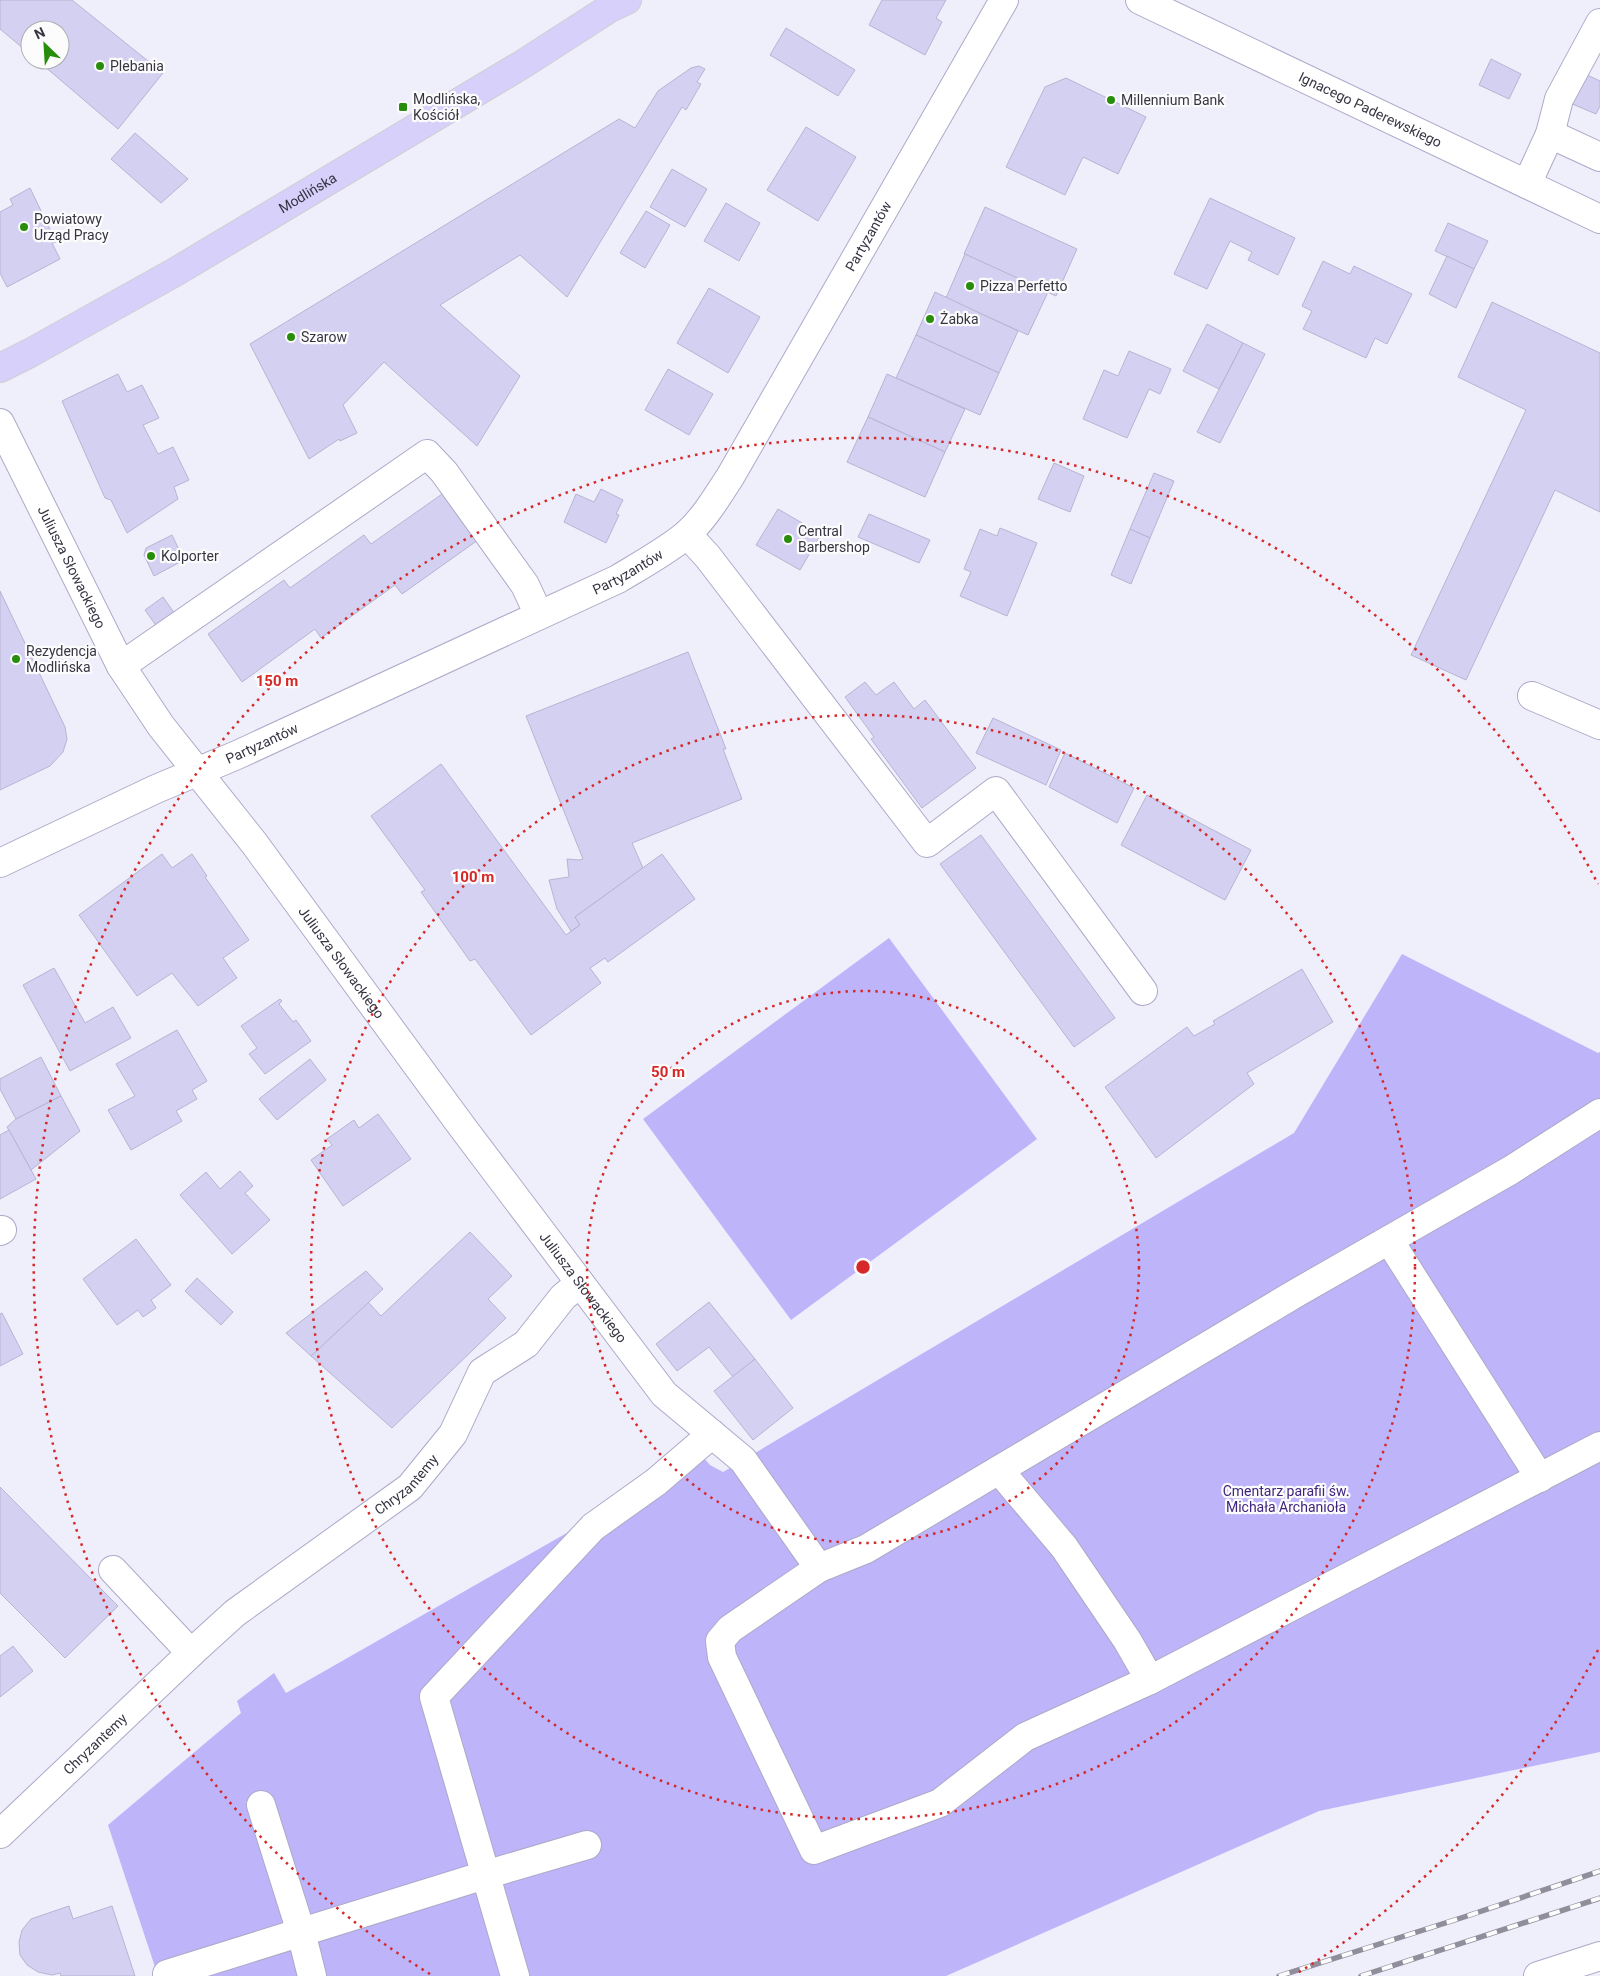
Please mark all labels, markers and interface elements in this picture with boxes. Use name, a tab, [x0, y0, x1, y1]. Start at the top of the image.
north arrow	[20, 20, 70, 70]
text: N	[32, 24, 47, 43]
place label: Plebania	[110, 58, 164, 74]
marker: Plebania	[94, 60, 106, 72]
street label: Ignacego Paderewskiego	[1296, 69, 1444, 150]
place label: Modlińska, Kościół	[413, 91, 481, 123]
place label: Millennium Bank	[1121, 92, 1225, 108]
marker: Millennium Bank	[1105, 94, 1117, 106]
marker: Modlińska, Kościół	[397, 101, 409, 113]
street label: Modlińska	[276, 169, 339, 216]
street label: Partyzantów	[842, 198, 895, 274]
place label: Powiatowy Urząd Pracy	[34, 211, 109, 243]
marker: Powiatowy Urząd Pracy	[18, 221, 30, 233]
place label: Pizza Perfetto	[980, 278, 1067, 294]
marker: Pizza Perfetto	[964, 280, 976, 292]
place label: Żabka	[940, 311, 979, 327]
marker: Żabka	[924, 313, 936, 325]
place label: Szarow	[301, 329, 347, 345]
marker: Szarow	[285, 331, 297, 343]
street label: Juliusza Słowackiego	[35, 503, 109, 631]
place label: Central Barbershop	[798, 523, 870, 555]
marker: Central Barbershop	[782, 533, 794, 545]
street label: Partyzantów	[590, 546, 666, 598]
place label: Kolporter	[161, 548, 219, 564]
marker: Kolporter	[145, 550, 157, 562]
place label: Rezydencja Modlińska	[26, 643, 97, 675]
marker: Rezydencja Modlińska	[10, 653, 22, 665]
text: 150 m	[256, 672, 298, 690]
street label: Partyzantów	[223, 720, 301, 767]
text: 100 m	[452, 868, 494, 886]
street label: Juliusza Słowackiego	[295, 903, 388, 1021]
text: 50 m	[651, 1063, 685, 1081]
street label: Juliusza Słowackiego	[536, 1229, 630, 1346]
centre of rings	[854, 1258, 872, 1276]
street label: Chryzantemy	[371, 1451, 441, 1518]
park label: Cmentarz parafii św. Michała Archanioła	[1223, 1483, 1349, 1515]
street label: Chryzantemy	[60, 1710, 130, 1778]

